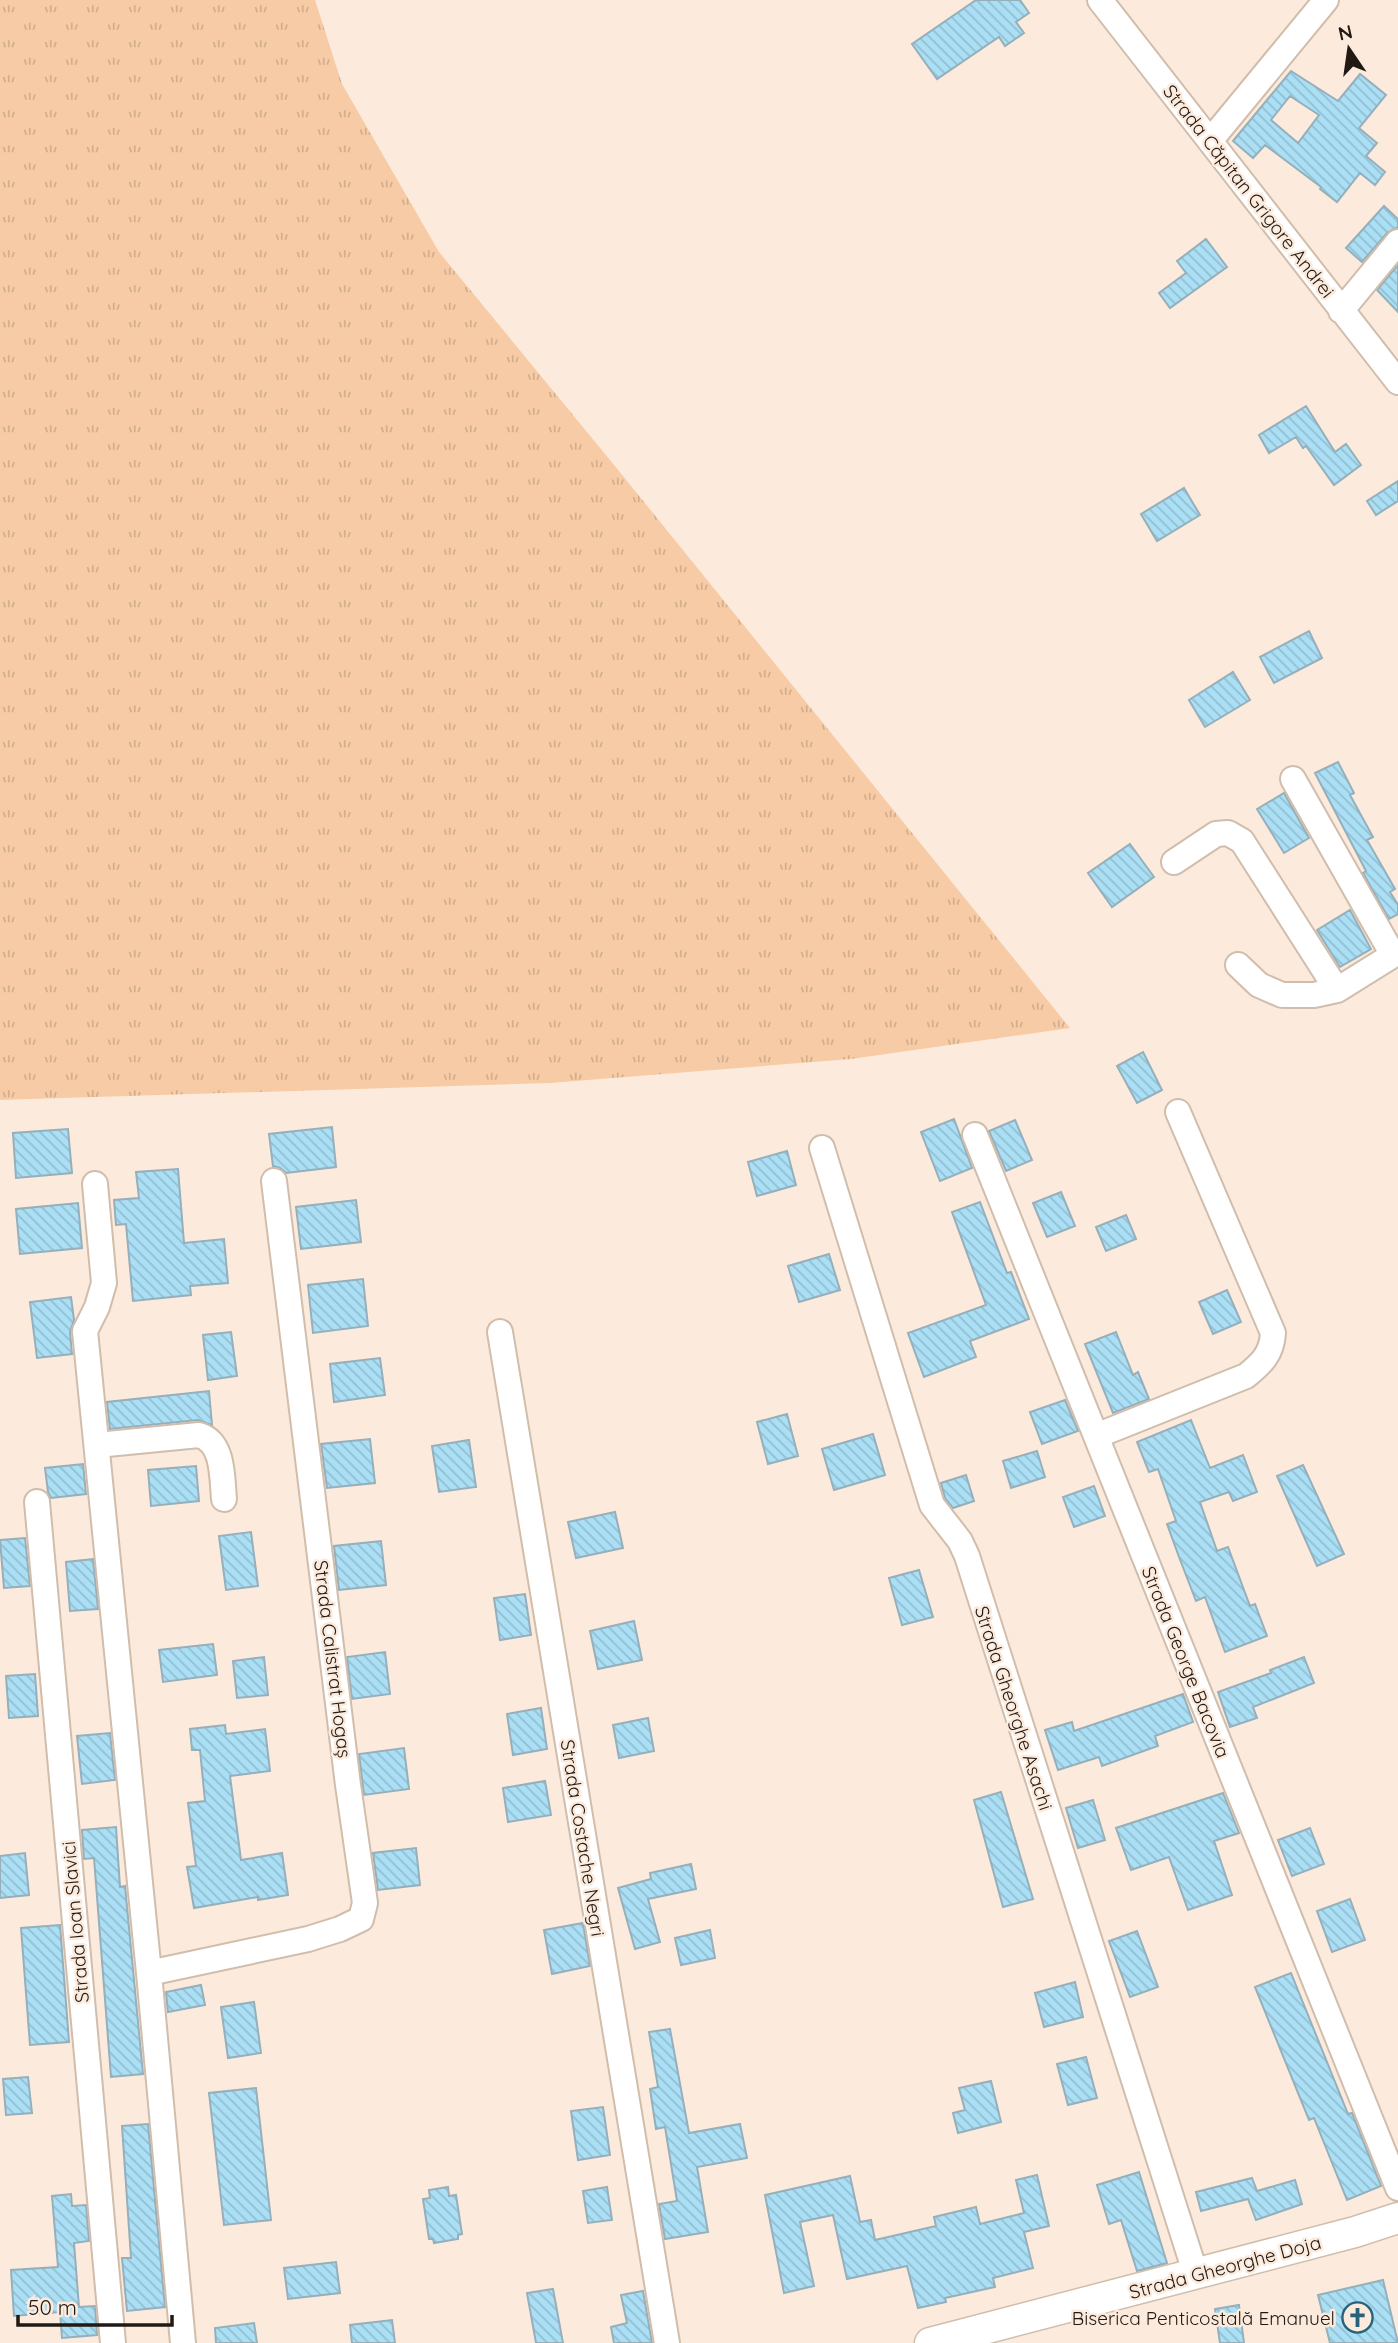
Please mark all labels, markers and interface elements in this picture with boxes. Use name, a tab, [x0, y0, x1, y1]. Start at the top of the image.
north arrow	[1314, 14, 1384, 84]
text: N	[1336, 19, 1355, 46]
street label: Strada Căpitan Grigore Andrei	[1158, 79, 1340, 303]
street label: Strada Calistrat Hogaș	[309, 1559, 357, 1759]
street label: Strada George Bacovia	[1137, 1563, 1235, 1761]
street label: Strada Gheorghe Asachi	[970, 1603, 1058, 1813]
street label: Strada Costache Negri	[556, 1738, 610, 1938]
street label: Strada Ioan Slavici	[56, 1840, 94, 2004]
street label: Strada Gheorghe Doja	[1126, 2230, 1324, 2304]
scale bar	[18, 2284, 172, 2328]
text: 50 m	[28, 2294, 77, 2320]
church icon: Biserica Penticostală Emanuel	[1341, 2301, 1375, 2335]
place label: Biserica Penticostală Emanuel	[1072, 2306, 1335, 2330]

